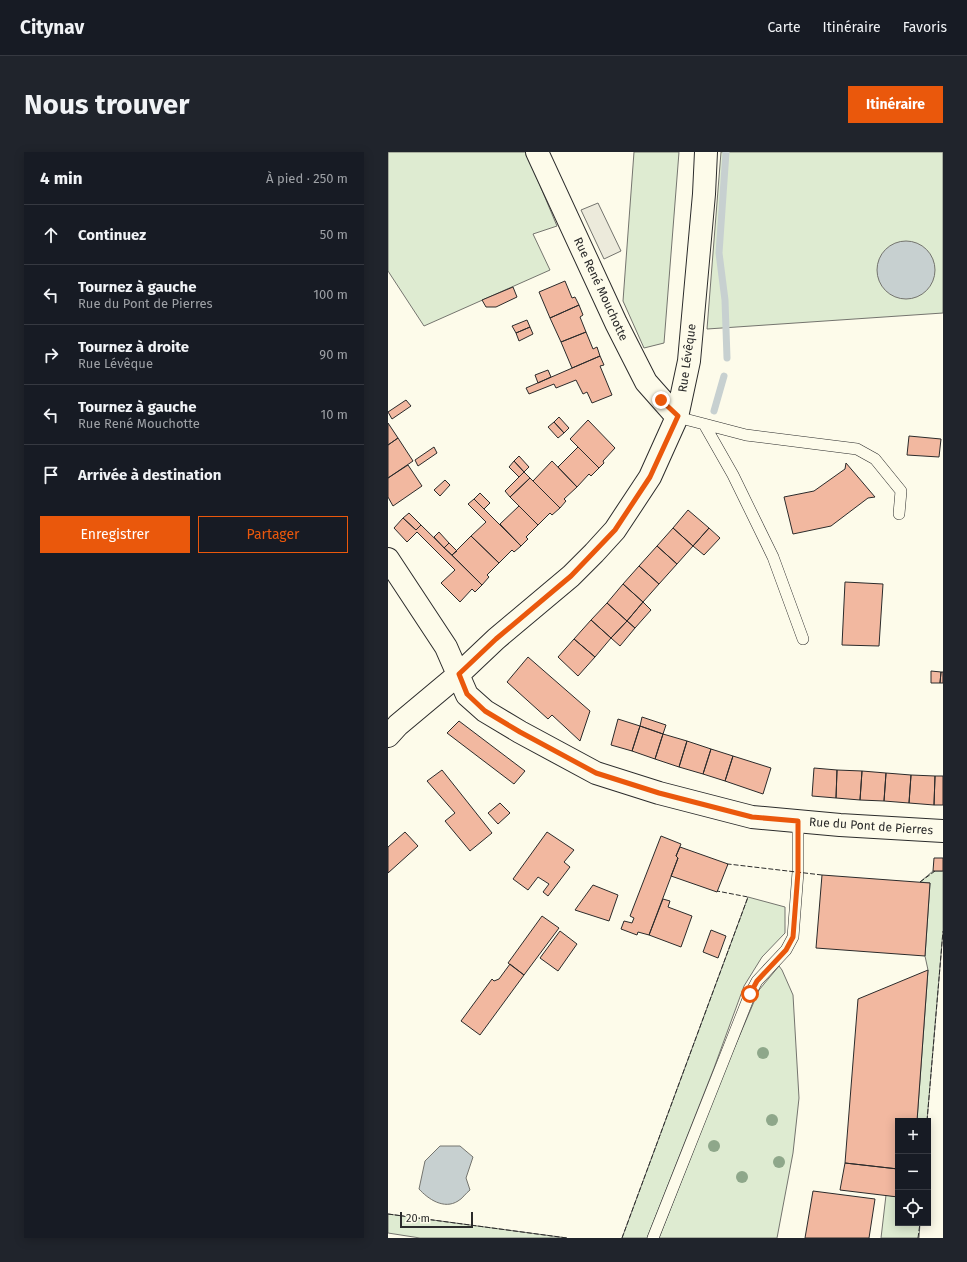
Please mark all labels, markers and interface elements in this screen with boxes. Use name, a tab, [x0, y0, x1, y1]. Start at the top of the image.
text: Citynav	[20, 16, 84, 39]
text: Carte	[767, 19, 801, 36]
text: Itinéraire	[823, 19, 881, 36]
text: Favoris	[903, 19, 947, 36]
button: Itinéraire	[848, 86, 943, 123]
text: Nous trouver	[24, 88, 189, 121]
text: 4 min	[40, 168, 83, 189]
text: À pied · 250 m	[266, 171, 348, 186]
icon: ahead	[40, 224, 62, 246]
text: Continuez	[78, 226, 146, 244]
text: 50 m	[320, 227, 348, 242]
street label: Rue René Mouchotte	[571, 235, 631, 343]
text: Tournez à gauche	[78, 278, 197, 296]
icon: left	[40, 284, 62, 306]
text: 100 m	[313, 287, 348, 302]
text: Rue du Pont de Pierres	[78, 296, 213, 311]
street label: Rue Lévêque	[675, 323, 699, 393]
text: Tournez à droite	[78, 338, 189, 356]
icon: right	[40, 344, 62, 366]
text: 90 m	[319, 347, 348, 362]
text: Rue Lévêque	[78, 356, 153, 371]
route end	[652, 391, 670, 409]
text: Tournez à gauche	[78, 398, 197, 416]
icon: left	[40, 404, 62, 426]
text: 10 m	[321, 407, 348, 422]
text: Rue René Mouchotte	[78, 416, 200, 431]
icon: arrive	[40, 464, 62, 486]
text: Arrivée à destination	[78, 466, 221, 484]
button: Enregistrer	[40, 516, 190, 553]
button: Partager	[198, 516, 348, 553]
street label: Rue du Pont de Pierres	[809, 815, 934, 837]
route start	[741, 985, 759, 1003]
map controls	[895, 1118, 931, 1226]
button: +	[895, 1118, 931, 1154]
button: −	[895, 1154, 931, 1190]
button: locate	[895, 1190, 931, 1226]
scale bar	[400, 1210, 473, 1229]
text: 20 m	[406, 1212, 430, 1225]

